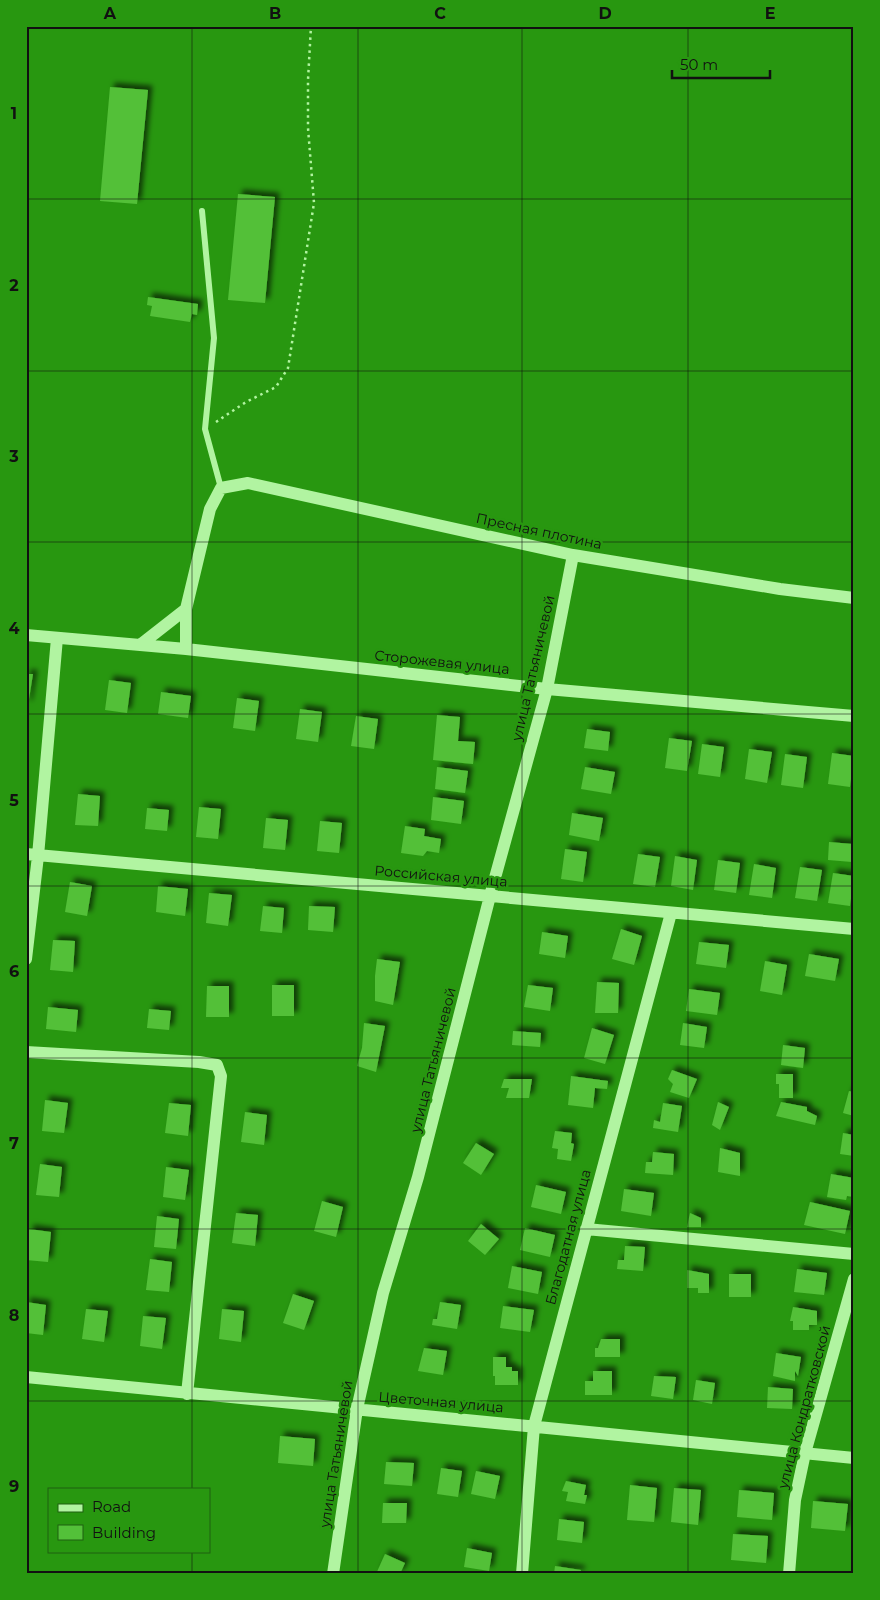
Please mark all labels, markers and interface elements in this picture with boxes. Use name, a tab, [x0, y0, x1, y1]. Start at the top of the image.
text: A	[103, 4, 117, 23]
text: B	[269, 4, 281, 23]
text: C	[434, 4, 446, 23]
text: D	[598, 4, 612, 23]
text: E	[765, 4, 775, 23]
scale bar	[672, 48, 770, 80]
text: 50 m	[680, 55, 718, 74]
text: 1	[11, 104, 17, 123]
text: 2	[9, 276, 19, 295]
text: 3	[8, 447, 19, 466]
street label: Пресная плотина	[474, 509, 604, 553]
street label: улица Татьяничевой	[507, 593, 559, 744]
text: 4	[8, 619, 20, 638]
street label: Сторожевая улица	[374, 646, 510, 678]
text: 5	[9, 791, 19, 810]
street label: Российская улица	[374, 861, 508, 891]
text: 6	[9, 962, 19, 981]
street label: улица Татьяничевой	[406, 986, 460, 1135]
text: 7	[9, 1134, 19, 1153]
street label: Благодатная улица	[541, 1167, 595, 1307]
text: 8	[9, 1306, 19, 1325]
street label: улица Кондратковской	[773, 1323, 834, 1492]
street label: улица Татьяничевой	[315, 1379, 357, 1530]
street label: Цветочная улица	[378, 1388, 504, 1416]
text: 9	[9, 1477, 19, 1496]
legend	[48, 1488, 210, 1552]
text: Road	[92, 1497, 131, 1516]
text: Building	[92, 1523, 156, 1542]

